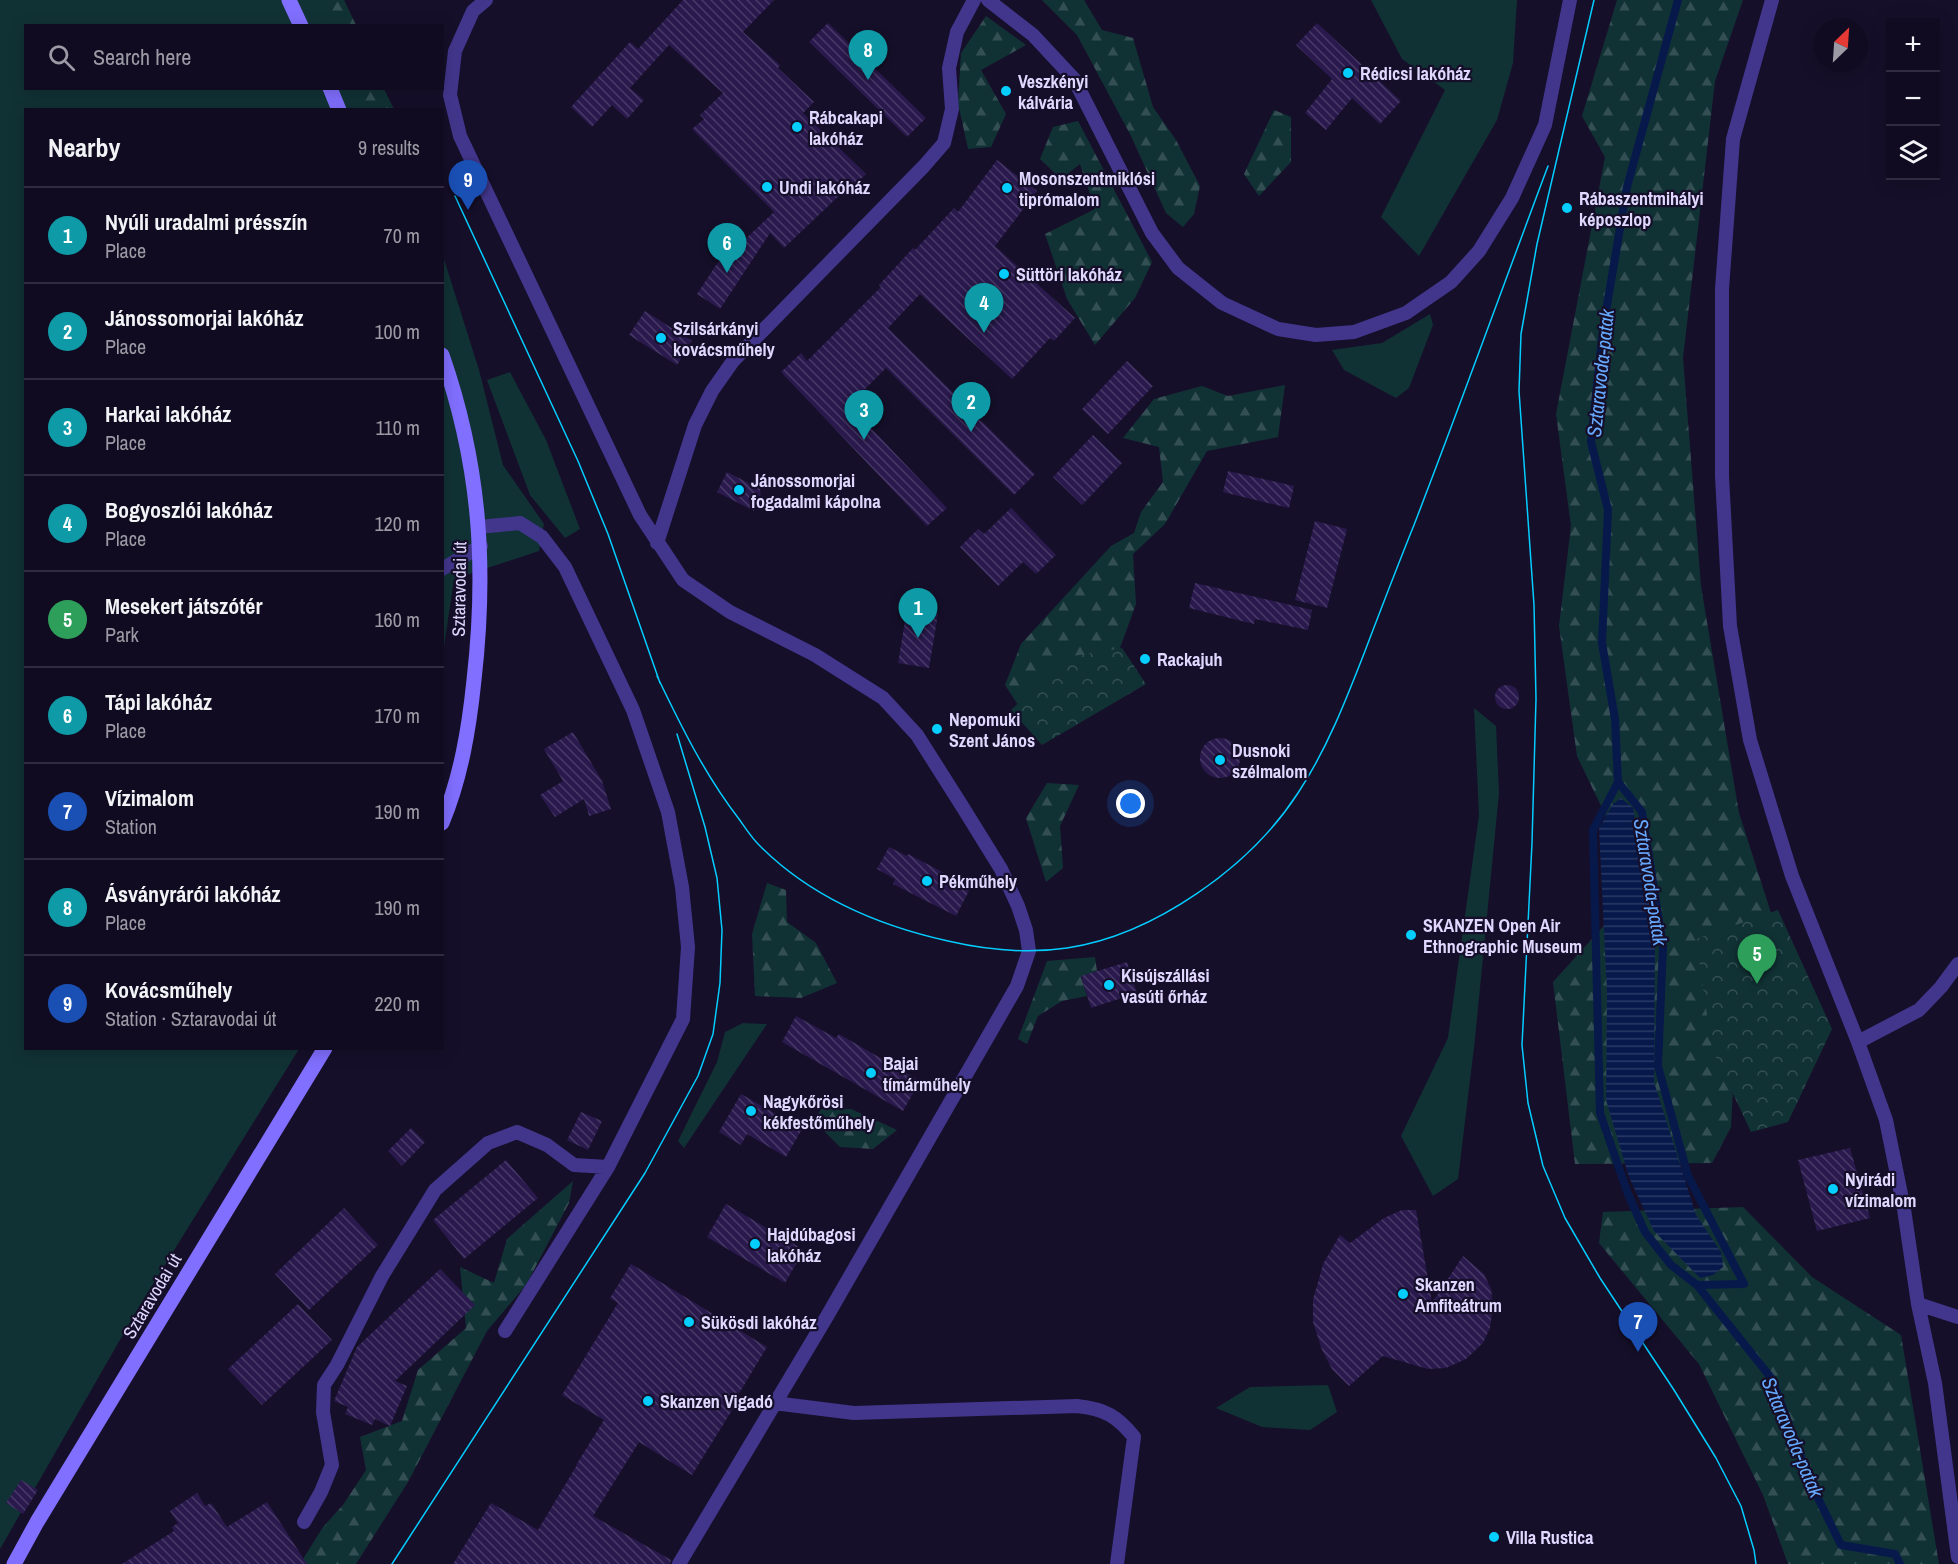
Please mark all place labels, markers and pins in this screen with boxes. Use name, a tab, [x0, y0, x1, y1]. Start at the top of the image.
pin: 8	[848, 31, 888, 80]
place label: Rédicsi lakóház	[1360, 61, 1471, 86]
marker: Rédicsi lakóház	[1341, 66, 1355, 80]
place label: Veszkényi kálvária	[1018, 69, 1088, 115]
marker: Veszkényi kálvária	[999, 84, 1013, 98]
place label: Rábcakapi lakóház	[809, 105, 883, 151]
marker: Rábcakapi lakóház	[790, 120, 804, 134]
pin: 9	[448, 160, 488, 210]
place label: Mosonszentmiklósi tiprómalom	[1019, 166, 1155, 212]
place label: Undi lakóház	[779, 175, 871, 200]
marker: Undi lakóház	[760, 180, 774, 194]
marker: Mosonszentmiklósi tiprómalom	[1000, 181, 1014, 195]
place label: Rábaszentmihályi képoszlop	[1579, 186, 1704, 232]
marker: Rábaszentmihályi képoszlop	[1560, 201, 1574, 215]
pin: 6	[708, 224, 746, 273]
place label: Süttöri lakóház	[1016, 262, 1122, 287]
marker: Süttöri lakóház	[997, 267, 1011, 281]
pin: 4	[964, 284, 1004, 333]
place label: Szilsárkányi kovácsműhely	[673, 316, 776, 362]
marker: Szilsárkányi kovácsműhely	[654, 331, 668, 345]
pin: 2	[952, 382, 990, 432]
pin: 3	[844, 390, 884, 440]
place label: Jánossomorjai fogadalmi kápolna	[751, 468, 881, 514]
marker: Jánossomorjai fogadalmi kápolna	[732, 483, 746, 497]
pin: 1	[898, 588, 938, 638]
place label: Rackajuh	[1157, 647, 1223, 672]
marker: Rackajuh	[1138, 652, 1152, 666]
place label: Nepomuki Szent János	[949, 707, 1035, 753]
marker: Nepomuki Szent János	[930, 722, 944, 736]
place label: Dusnoki szélmalom	[1232, 738, 1307, 784]
marker: Dusnoki szélmalom	[1213, 753, 1227, 767]
place label: Pékműhely	[939, 869, 1018, 894]
marker: Pékműhely	[920, 874, 934, 888]
place label: SKANZEN Open Air Ethnographic Museum	[1423, 913, 1582, 959]
marker: SKANZEN Open Air Ethnographic Museum	[1404, 928, 1418, 942]
pin: 5	[1738, 934, 1776, 984]
place label: Kisújszállási vasúti őrház	[1121, 963, 1210, 1009]
marker: Kisújszállási vasúti őrház	[1102, 978, 1116, 992]
place label: Bajai tímárműhely	[883, 1051, 972, 1097]
marker: Bajai tímárműhely	[864, 1066, 878, 1080]
place label: Nagykőrösi kékfestőműhely	[763, 1089, 875, 1135]
marker: Nagykőrösi kékfestőműhely	[744, 1104, 758, 1118]
place label: Nyirádi vízimalom	[1845, 1167, 1916, 1213]
marker: Nyirádi vízimalom	[1826, 1182, 1840, 1196]
place label: Hajdúbagosi lakóház	[767, 1222, 856, 1268]
marker: Hajdúbagosi lakóház	[748, 1237, 762, 1251]
place label: Skanzen Amfiteátrum	[1415, 1272, 1502, 1318]
marker: Skanzen Amfiteátrum	[1396, 1287, 1410, 1301]
pin: 7	[1618, 1302, 1658, 1352]
place label: Sükösdi lakóház	[701, 1310, 817, 1335]
marker: Sükösdi lakóház	[682, 1315, 696, 1329]
place label: Skanzen Vigadó	[660, 1389, 773, 1414]
marker: Skanzen Vigadó	[641, 1394, 655, 1408]
place label: Villa Rustica	[1506, 1525, 1594, 1550]
marker: Villa Rustica	[1487, 1530, 1501, 1544]

